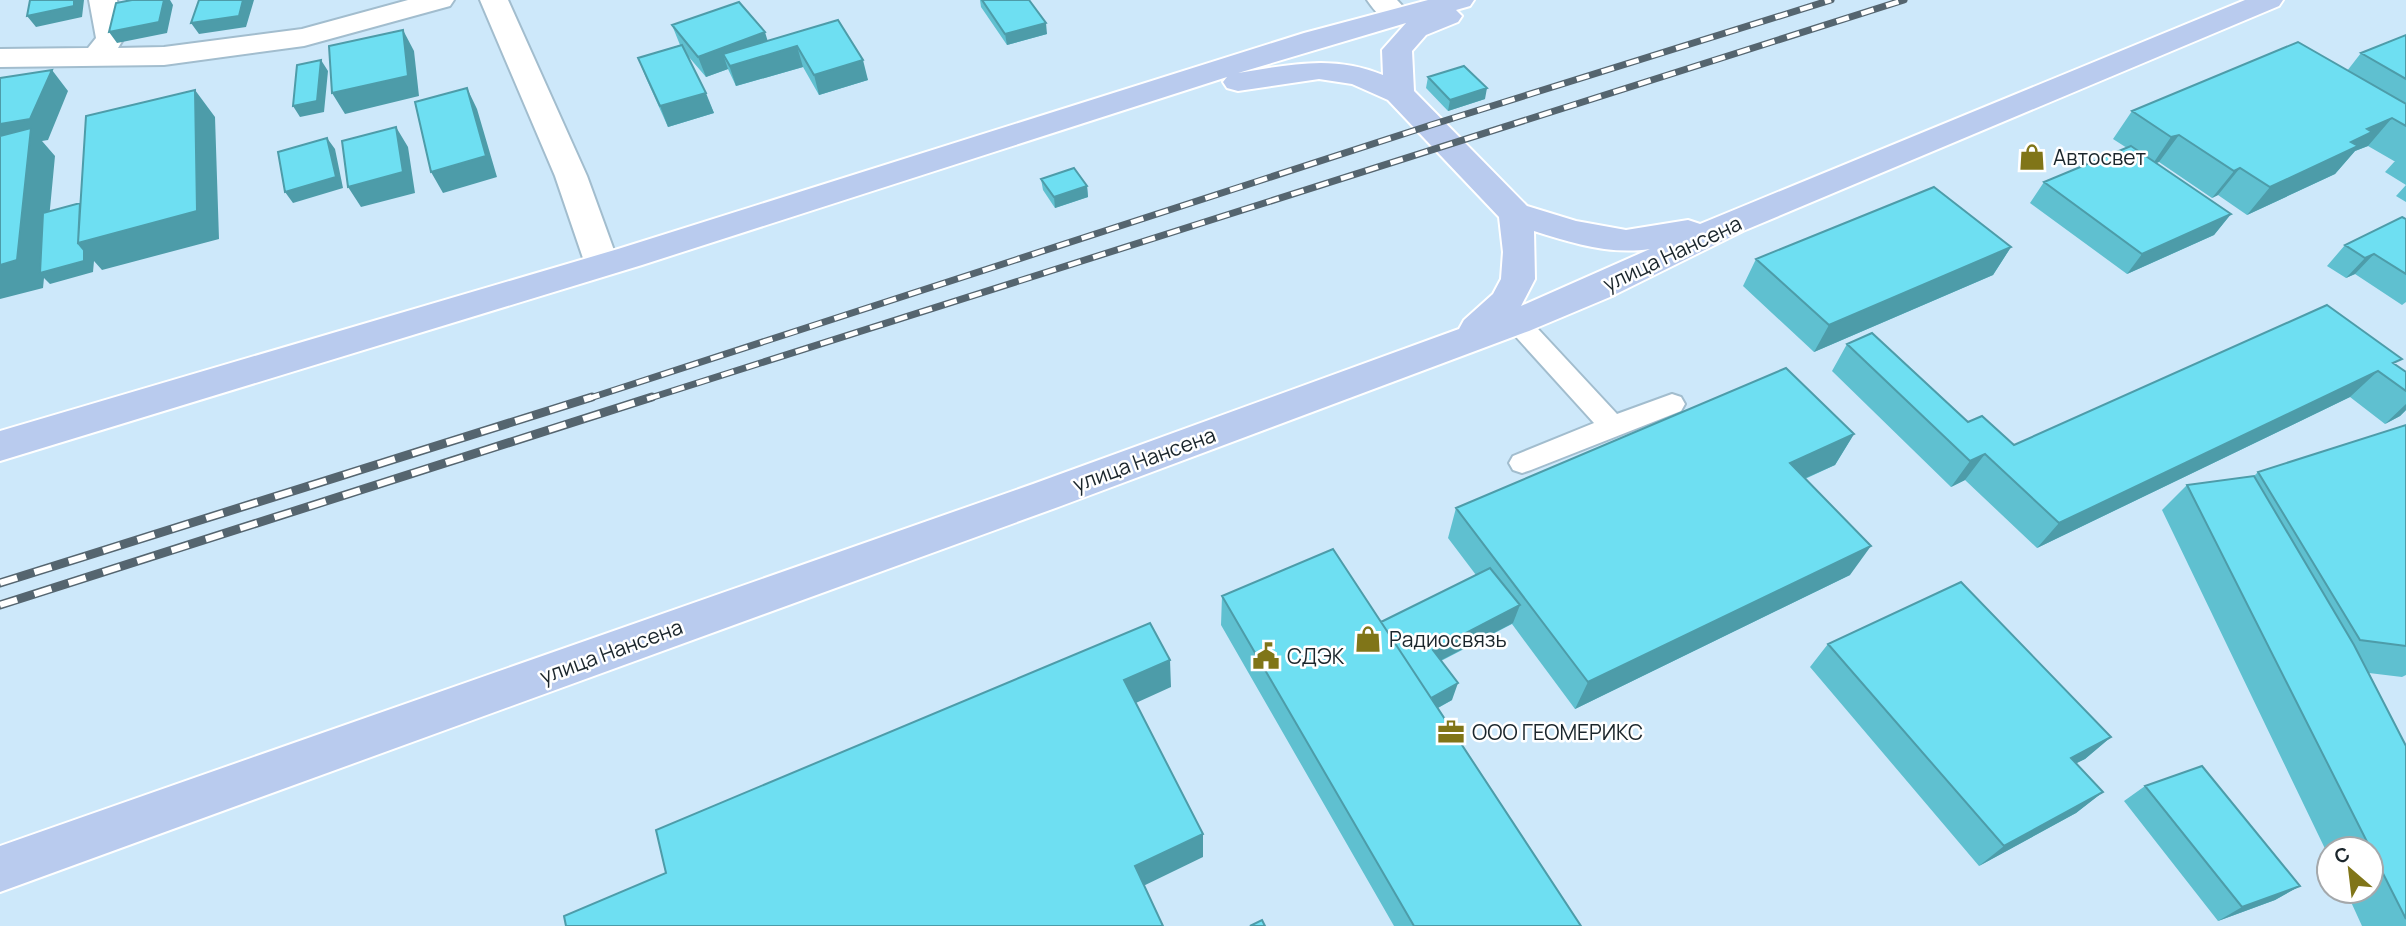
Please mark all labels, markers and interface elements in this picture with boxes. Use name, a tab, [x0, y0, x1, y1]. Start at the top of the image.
shop icon: Автосвет	[2017, 142, 2047, 172]
place label: Автосвет	[2053, 143, 2146, 171]
street label: улица Нансена	[1598, 209, 1746, 297]
street label: улица Нансена	[1069, 420, 1219, 498]
street label: улица Нансена	[536, 612, 686, 690]
shop icon: Радиосвязь	[1353, 624, 1383, 654]
place label: Радиосвязь	[1389, 625, 1507, 653]
public building icon: СДЭК	[1251, 641, 1281, 671]
place label: СДЭК	[1287, 642, 1345, 670]
office icon: ООО ГЕОМЕРИКС	[1436, 717, 1466, 747]
place label: ООО ГЕОМЕРИКС	[1472, 718, 1643, 746]
north arrow	[2315, 835, 2385, 905]
text: С	[2330, 840, 2354, 870]

